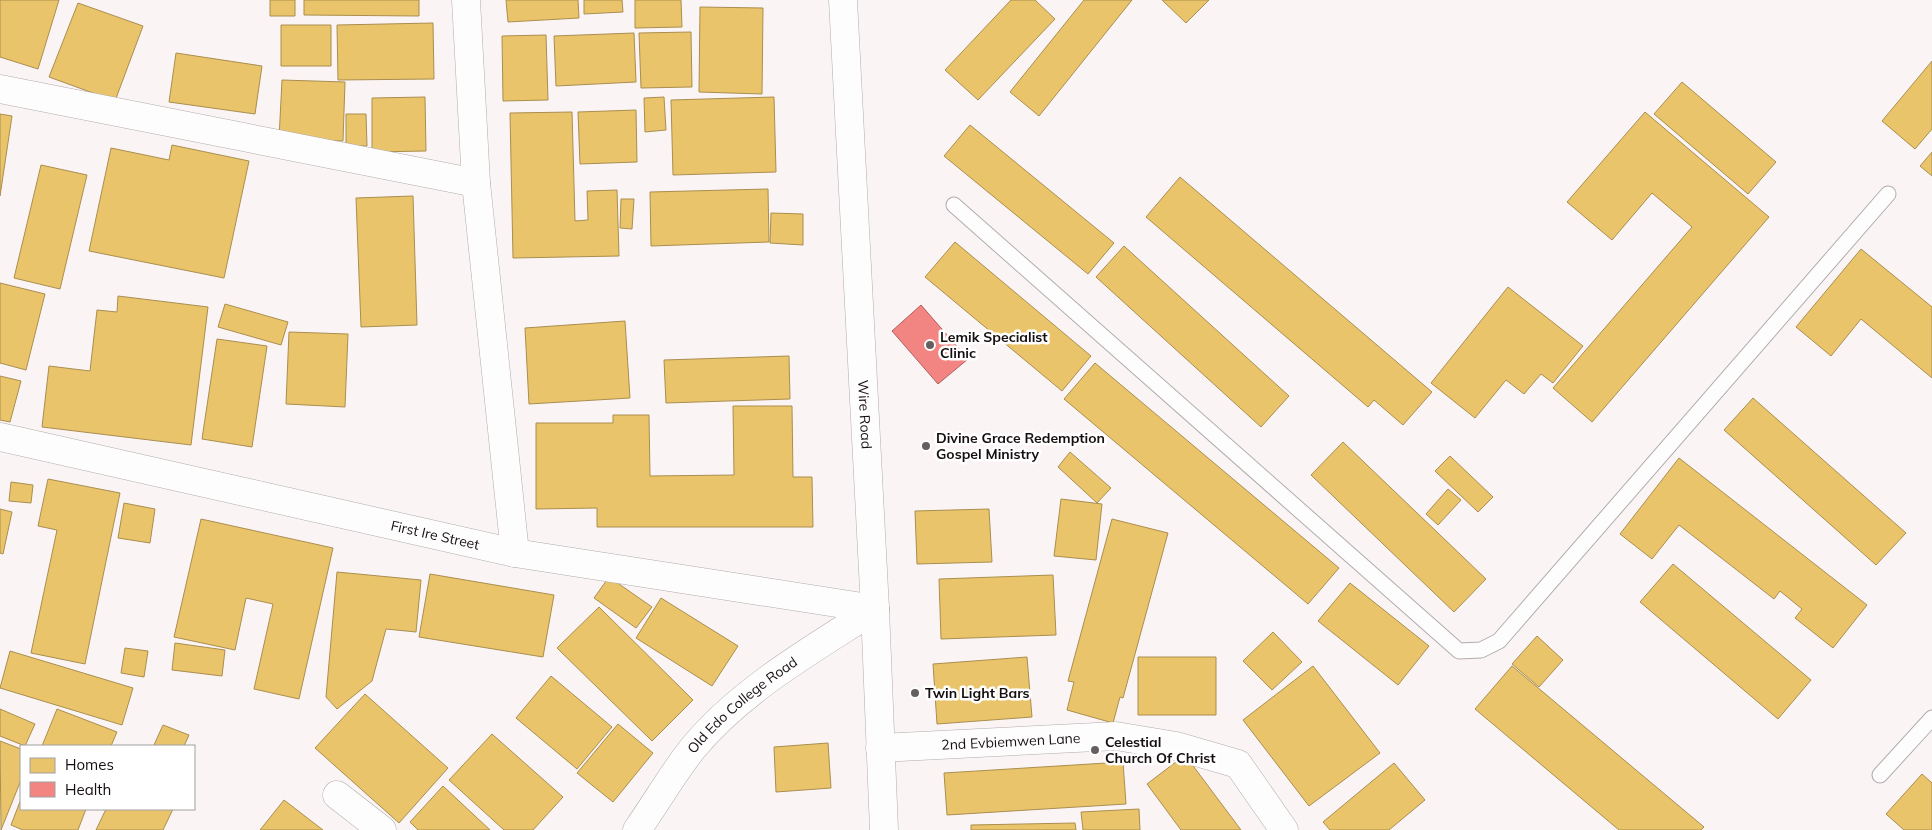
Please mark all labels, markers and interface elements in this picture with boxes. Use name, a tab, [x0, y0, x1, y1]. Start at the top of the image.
place label: Lemik Specialist Clinic	[940, 328, 1048, 362]
marker: Lemik Specialist Clinic	[924, 339, 936, 351]
street label: Wire Road	[854, 379, 876, 450]
place label: Divine Grace Redemption Gospel Ministry	[936, 429, 1105, 463]
marker: Divine Grace Redemption Gospel Ministry	[920, 440, 932, 452]
street label: First Ire Street	[389, 516, 481, 554]
street label: Old Edo College Road	[683, 653, 801, 757]
place label: Twin Light Bars	[925, 684, 1030, 702]
marker: Twin Light Bars	[909, 687, 921, 699]
street label: 2nd Evbiemwen Lane	[941, 729, 1081, 754]
place label: Celestial Church Of Christ	[1105, 733, 1216, 767]
marker: Celestial Church Of Christ	[1089, 744, 1101, 756]
legend	[20, 745, 195, 810]
text: Homes	[65, 755, 114, 774]
text: Health	[65, 780, 111, 799]

